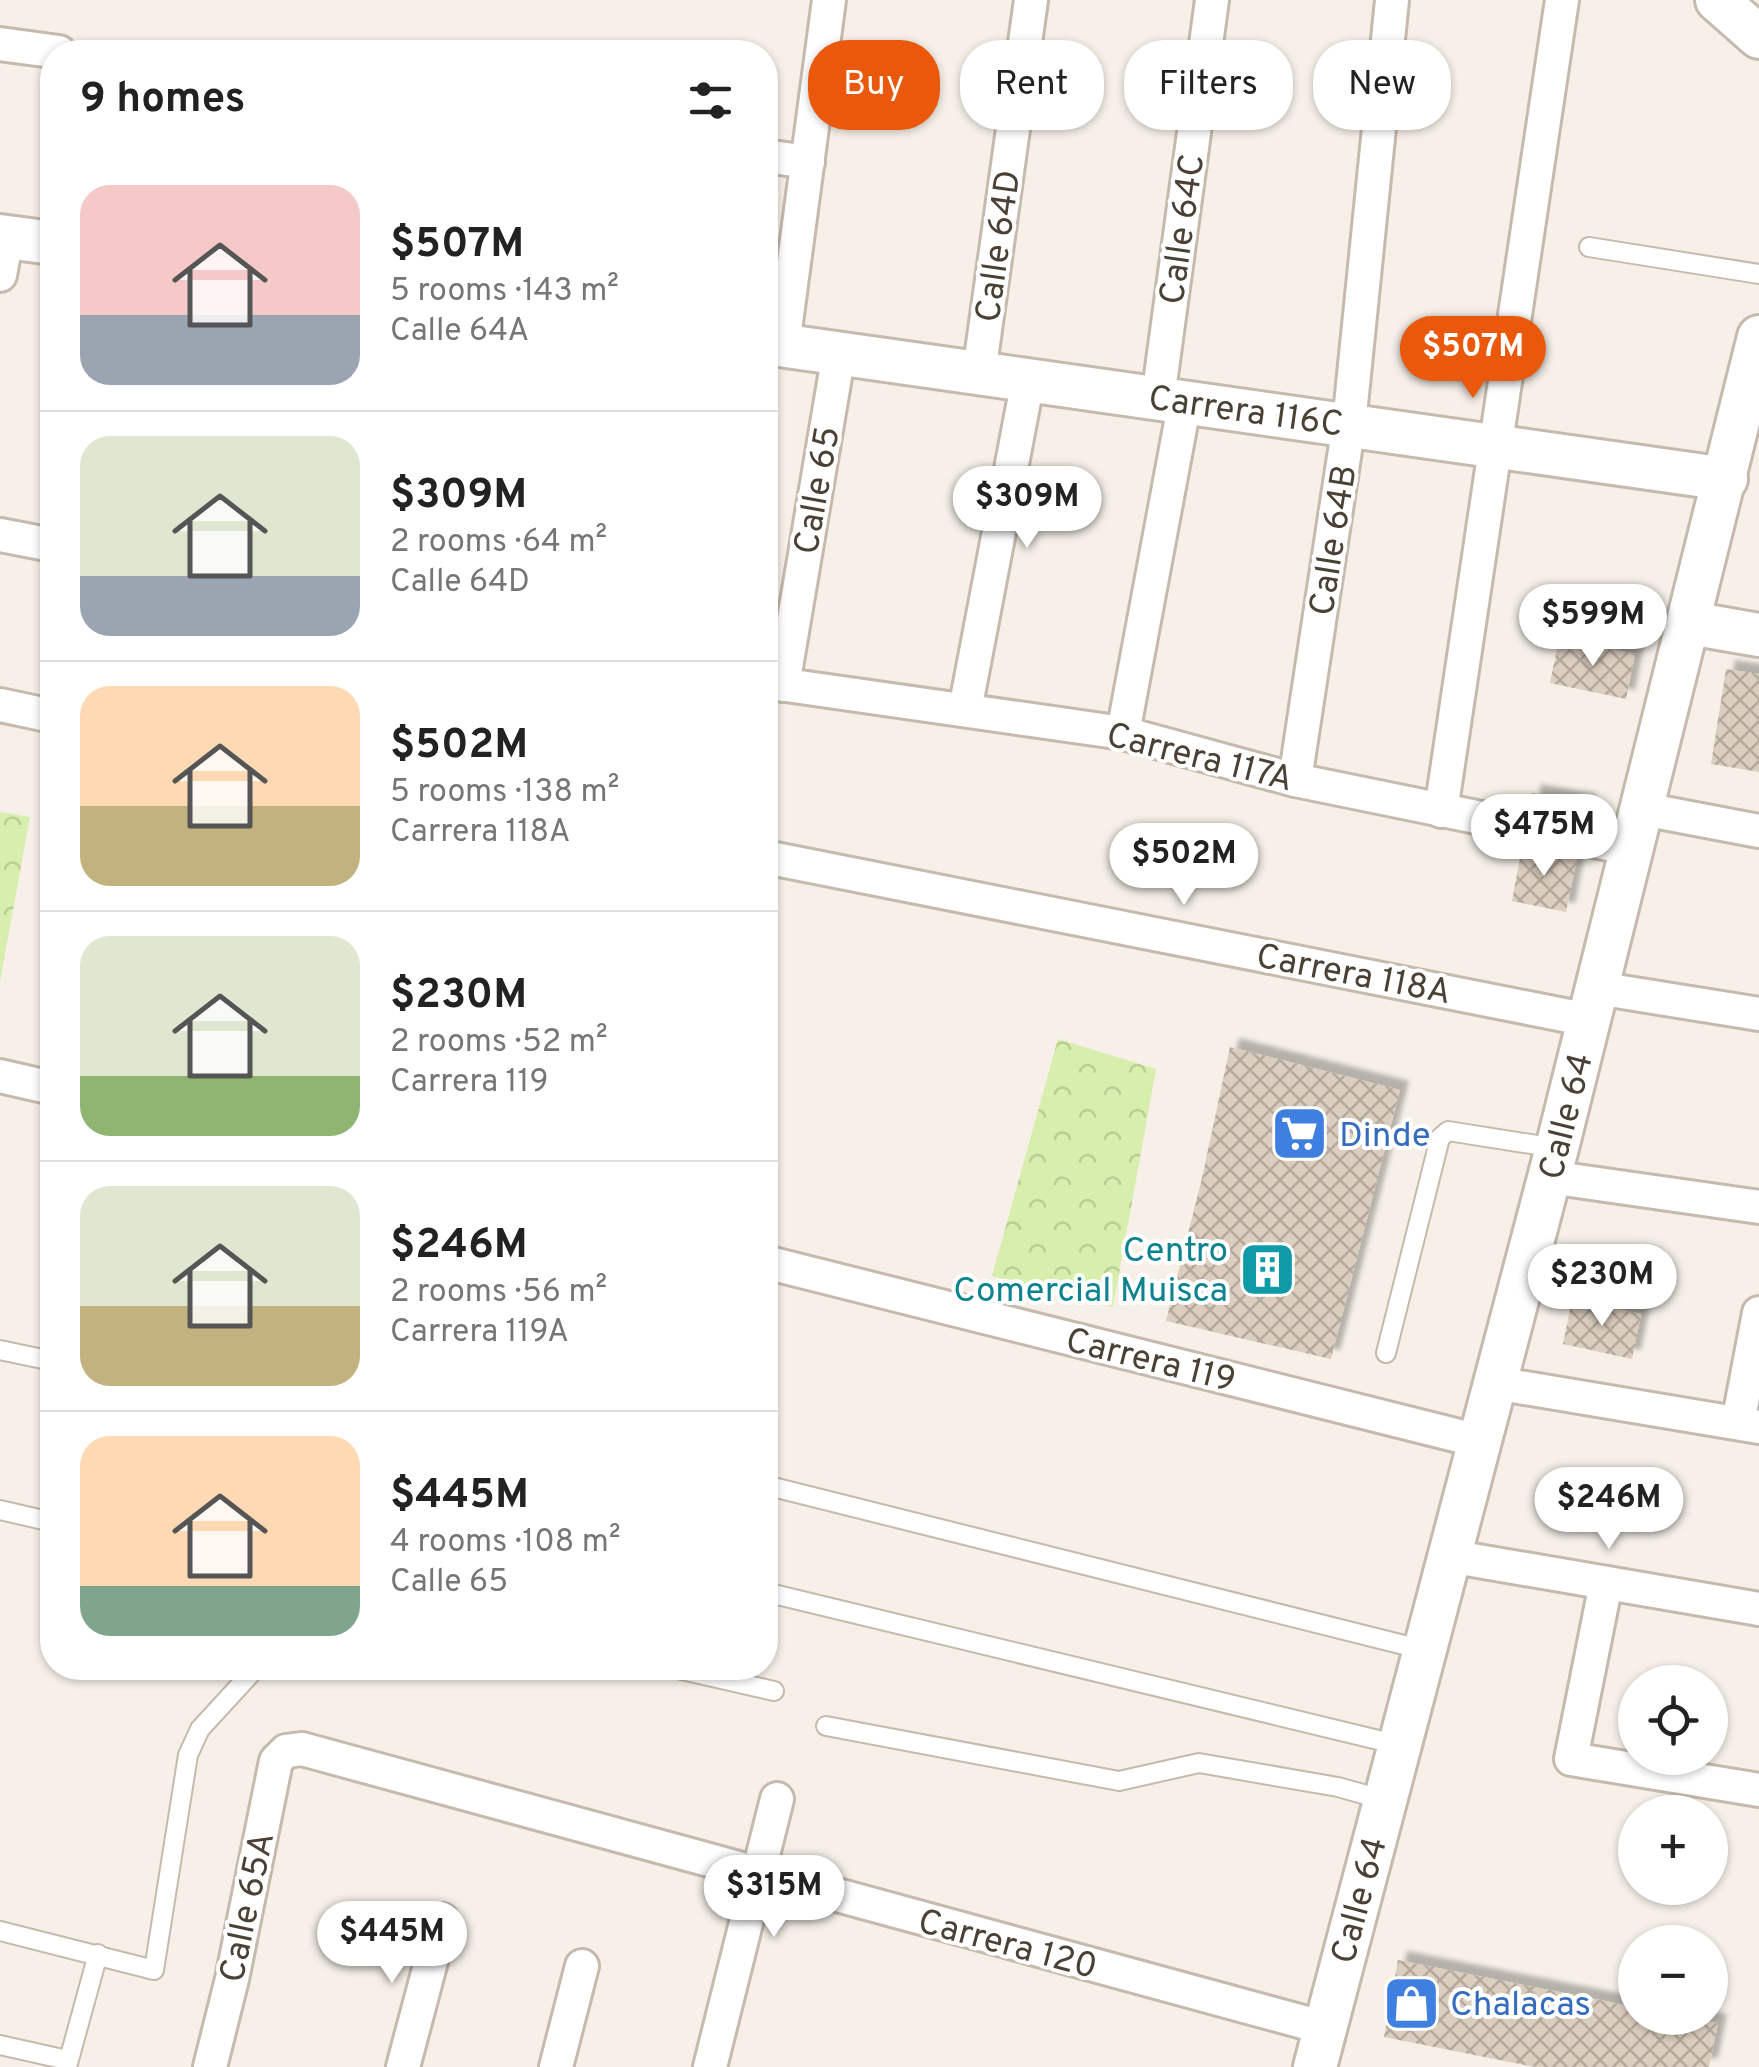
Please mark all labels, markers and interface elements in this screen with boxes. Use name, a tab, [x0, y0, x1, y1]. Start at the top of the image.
chip: Buy	[808, 40, 940, 130]
chip: Rent	[960, 40, 1104, 130]
chip: Filters	[1124, 40, 1293, 130]
chip: New	[1313, 40, 1451, 130]
icon: filters	[683, 73, 738, 128]
text: 9 homes	[80, 74, 245, 127]
street label: Calle 64C	[1152, 151, 1216, 308]
street label: Calle 64D	[968, 168, 1032, 325]
text: $507M	[390, 219, 524, 272]
icon: home	[160, 225, 280, 345]
text: 5 rooms · 143 m²	[390, 272, 619, 312]
text: Calle 64A	[390, 312, 529, 352]
pin: $507M	[1403, 316, 1543, 401]
text: $507M	[1422, 328, 1524, 368]
street label: Carrera 116C	[1145, 378, 1346, 448]
street label: Calle 65	[786, 423, 852, 558]
street label: Calle 64B	[1301, 462, 1369, 619]
pin: $309M	[957, 466, 1097, 551]
text: $309M	[390, 470, 527, 523]
icon: home	[160, 476, 280, 596]
text: $309M	[975, 478, 1079, 518]
text: 2 rooms · 64 m²	[390, 523, 607, 563]
text: Calle 64D	[390, 563, 530, 603]
pin: $599M	[1523, 584, 1663, 669]
text: $599M	[1541, 596, 1645, 636]
street label: Carrera 117A	[1102, 715, 1297, 803]
text: $502M	[390, 720, 528, 773]
icon: home	[160, 726, 280, 846]
text: 5 rooms · 138 m²	[390, 773, 619, 813]
pin: $475M	[1474, 794, 1614, 879]
text: $475M	[1493, 806, 1595, 846]
text: Carrera 118A	[390, 813, 570, 853]
pin: $502M	[1114, 823, 1254, 908]
text: $502M	[1131, 835, 1237, 875]
street label: Carrera 118A	[1252, 936, 1454, 1016]
text: $230M	[390, 970, 527, 1023]
icon: home	[160, 976, 280, 1096]
text: 2 rooms · 52 m²	[390, 1023, 607, 1063]
street label: Calle 64	[1531, 1049, 1605, 1185]
text: Carrera 119	[390, 1063, 549, 1103]
supermarket icon: Dinde	[1270, 1104, 1330, 1164]
place label: Dinde	[1339, 1115, 1431, 1159]
text: $246M	[390, 1220, 528, 1273]
icon: home	[160, 1226, 280, 1346]
place label: Centro Comercial Muisca	[953, 1230, 1228, 1314]
building icon: Centro Comercial Muisca	[1237, 1239, 1297, 1299]
pin: $230M	[1532, 1244, 1672, 1329]
text: $230M	[1550, 1256, 1654, 1296]
text: 2 rooms · 56 m²	[390, 1273, 607, 1313]
text: Carrera 119A	[390, 1313, 569, 1353]
street label: Carrera 119	[1061, 1320, 1240, 1404]
pin: $246M	[1539, 1467, 1679, 1552]
text: $445M	[390, 1470, 529, 1523]
icon: home	[160, 1476, 280, 1596]
text: $246M	[1556, 1479, 1662, 1519]
text: 4 rooms · 108 m²	[390, 1523, 621, 1563]
text: Calle 65	[390, 1563, 508, 1603]
map controls	[1618, 1665, 1728, 2035]
button: locate	[1618, 1665, 1728, 1775]
button: +	[1618, 1795, 1728, 1905]
street label: Calle 65A	[212, 1829, 286, 1987]
street label: Calle 64	[1323, 1833, 1399, 1969]
pin: $315M	[704, 1855, 844, 1940]
text: $315M	[726, 1867, 822, 1907]
pin: $445M	[322, 1901, 462, 1986]
street label: Carrera 120	[913, 1901, 1101, 1991]
text: $445M	[339, 1913, 445, 1953]
button: −	[1618, 1925, 1728, 2035]
shop icon: Chalacas	[1381, 1973, 1441, 2033]
place label: Chalacas	[1450, 1984, 1591, 2028]

